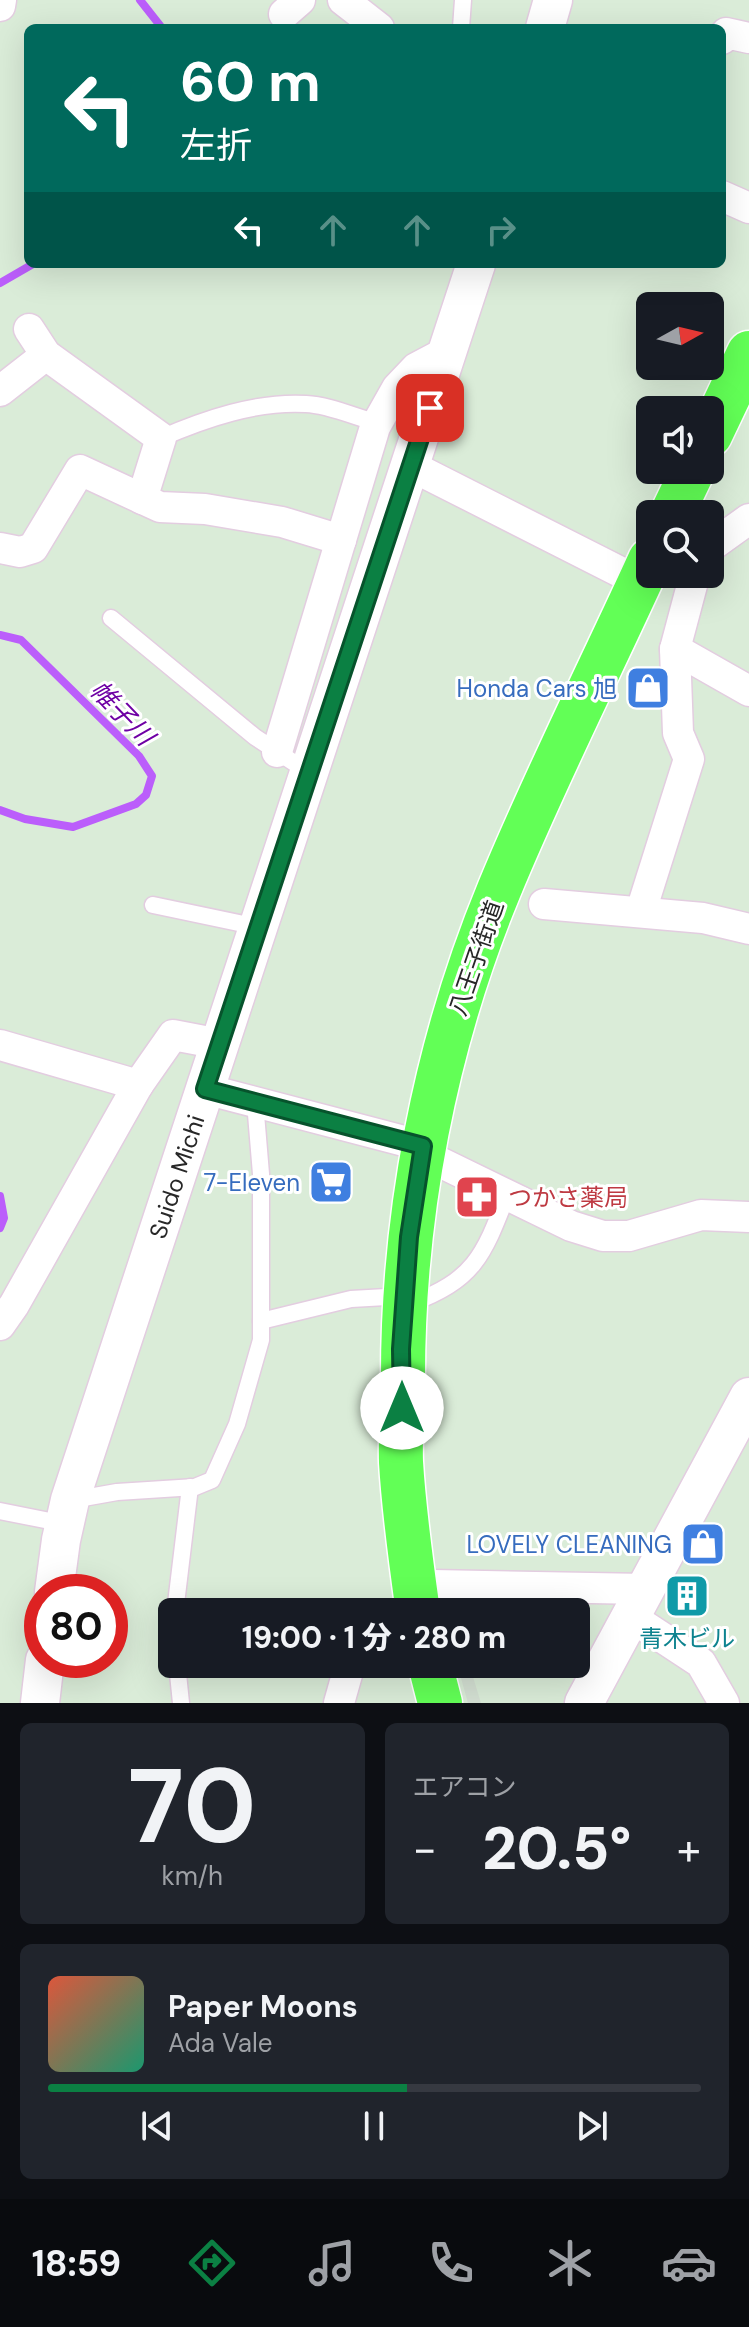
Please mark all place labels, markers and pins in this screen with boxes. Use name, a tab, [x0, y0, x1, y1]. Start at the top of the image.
pin	[396, 374, 464, 442]
shop icon: Honda Cars 旭	[624, 664, 672, 712]
place label: Honda Cars 旭	[457, 673, 617, 704]
supermarket icon: 7-Eleven	[307, 1158, 355, 1206]
place label: 7-Eleven	[203, 1167, 300, 1198]
pharmacy icon: つかさ薬局	[453, 1173, 501, 1221]
place label: つかさ薬局	[508, 1182, 628, 1213]
shop icon: LOVELY CLEANING	[679, 1520, 727, 1568]
place label: LOVELY CLEANING	[466, 1529, 672, 1560]
building icon: 青木ビル	[663, 1572, 711, 1620]
place label: 青木ビル	[639, 1623, 735, 1654]

